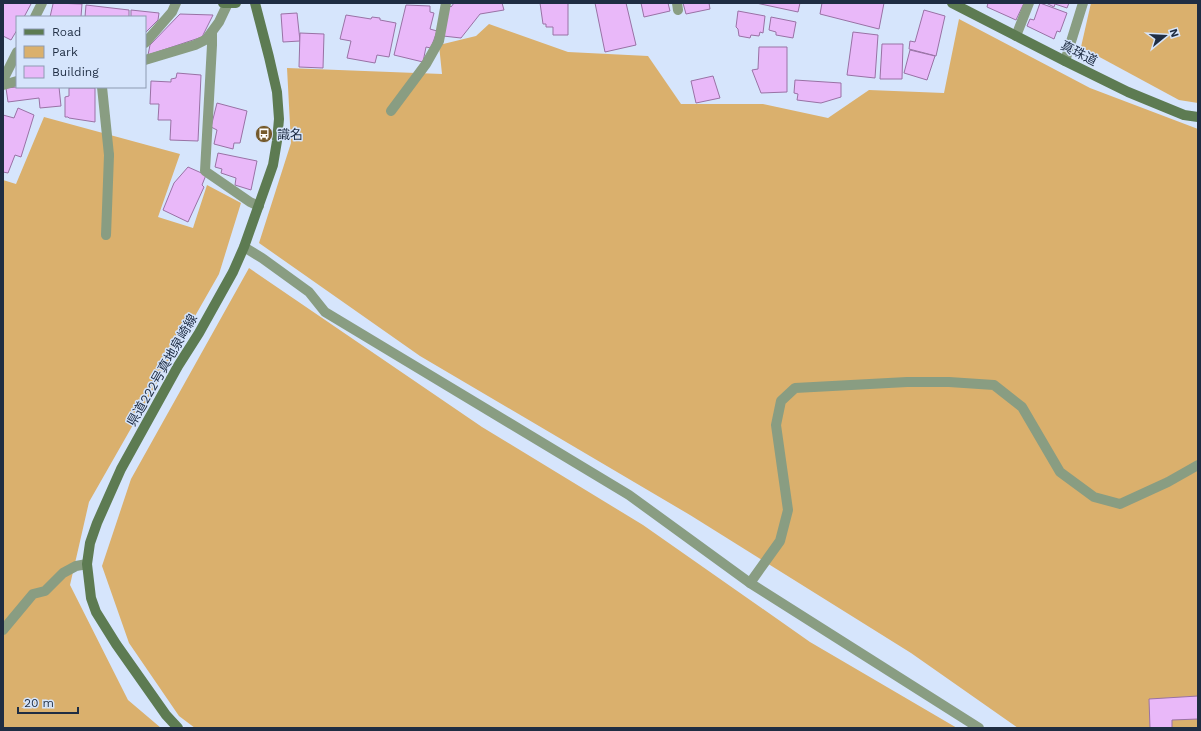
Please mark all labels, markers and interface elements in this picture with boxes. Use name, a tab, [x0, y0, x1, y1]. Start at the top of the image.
legend	[16, 16, 146, 88]
north arrow	[1145, 16, 1185, 56]
text: Road	[52, 25, 81, 39]
text: N	[1167, 27, 1181, 39]
street label: 真珠道	[1058, 37, 1100, 69]
text: Park	[52, 45, 78, 59]
text: Building	[52, 65, 99, 79]
bus stop icon: 識名	[254, 124, 274, 144]
place label: 識名	[277, 127, 303, 142]
street label: 県道222号真地泉崎線	[124, 311, 200, 429]
scale bar	[18, 689, 78, 715]
text: 20 m	[24, 696, 54, 710]

